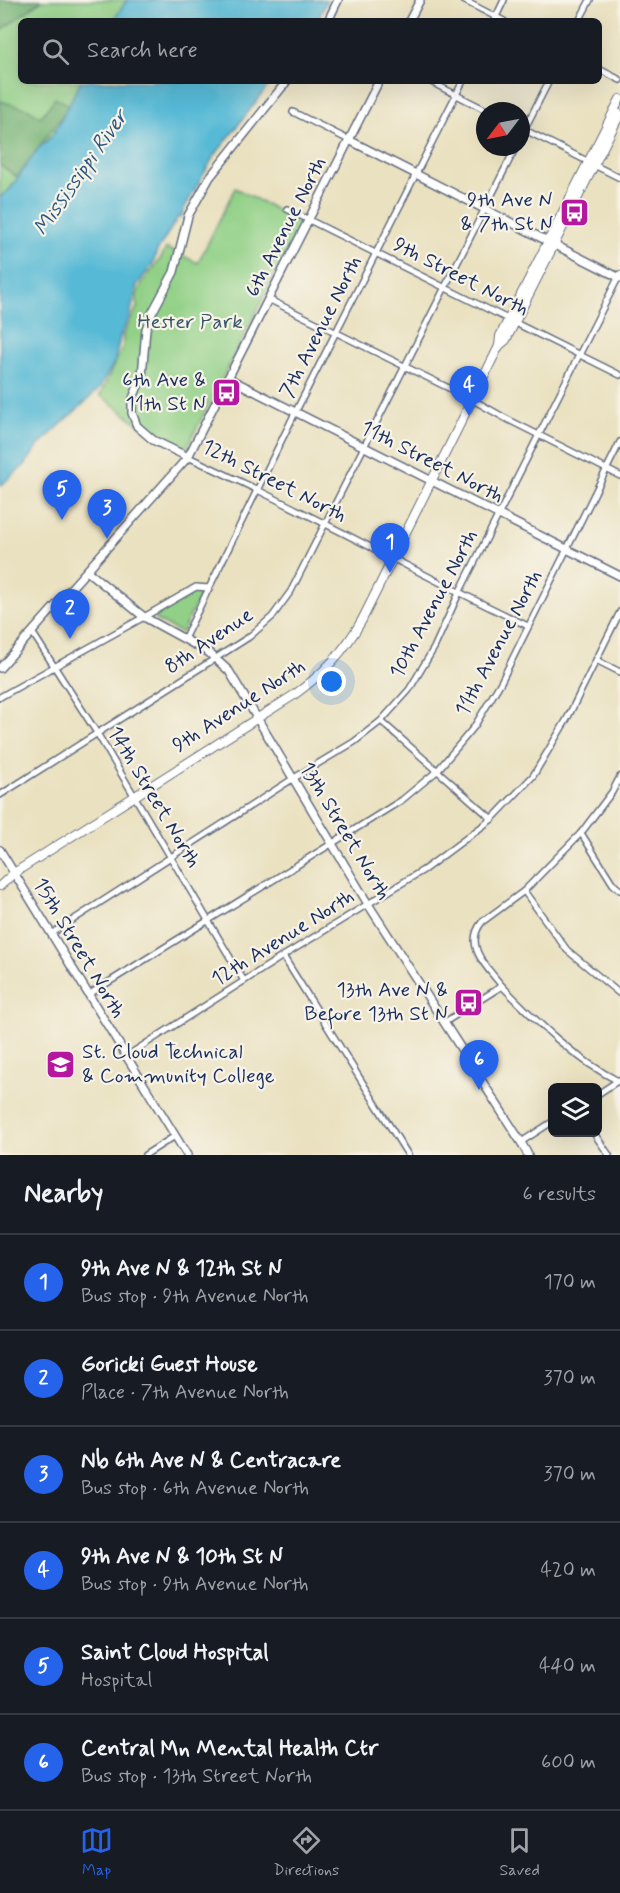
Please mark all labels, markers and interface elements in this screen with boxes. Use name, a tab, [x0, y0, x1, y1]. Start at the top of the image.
search box	[18, 18, 602, 84]
icon: search	[39, 35, 72, 68]
text: Search here	[87, 37, 198, 65]
water label: Mississippi River	[27, 102, 136, 241]
north arrow	[476, 102, 530, 156]
street label: 6th Avenue North	[239, 152, 333, 302]
place label: 9th Ave N & 7th St N	[460, 186, 553, 238]
bus stop icon: 9th Ave N & 7th St N	[558, 196, 590, 228]
street label: 9th Street North	[388, 231, 534, 323]
street label: 7th Avenue North	[273, 251, 369, 403]
park label: Hester Park	[137, 308, 243, 336]
place label: 6th Ave & 11th St N	[122, 366, 206, 418]
pin: 4	[450, 366, 488, 416]
bus stop icon: 6th Ave & 11th St N	[211, 376, 243, 408]
street label: 11th Street North	[356, 414, 508, 510]
street label: 12th Street North	[197, 432, 351, 530]
pin: 5	[42, 470, 82, 520]
pin: 3	[88, 490, 126, 539]
pin: 1	[370, 524, 410, 573]
street label: 10th Avenue North	[384, 525, 484, 683]
street label: 11th Avenue North	[449, 565, 549, 721]
pin: 2	[50, 590, 90, 639]
street label: 8th Avenue	[159, 601, 259, 681]
street label: 9th Avenue North	[167, 652, 311, 760]
your location	[317, 667, 346, 696]
street label: 14th Street North	[101, 721, 207, 873]
street label: 13th Street North	[293, 757, 397, 905]
street label: 15th Street North	[26, 873, 132, 1023]
street label: 12th Avenue North	[206, 883, 360, 993]
place label: 13th Ave N & Before 13th St N	[304, 976, 448, 1030]
bus stop icon: 13th Ave N & Before 13th St N	[453, 986, 485, 1018]
place label: St. Cloud Technical & Community College	[82, 1038, 275, 1090]
pin: 6	[460, 1040, 498, 1090]
school or university icon: St. Cloud Technical & Community College	[45, 1048, 77, 1080]
map controls	[548, 1083, 602, 1137]
button: layers	[548, 1083, 602, 1137]
text: Nearby	[24, 1177, 103, 1211]
text: 6 results	[523, 1181, 596, 1208]
text: 9th Ave N & 12th St N	[81, 1255, 282, 1283]
text: 1	[39, 1269, 48, 1296]
text: 170 m	[544, 1269, 596, 1296]
text: Bus stop · 9th Avenue North	[81, 1283, 309, 1310]
text: Goricki Guest House	[81, 1351, 258, 1379]
text: 2	[39, 1365, 48, 1392]
text: 370 m	[544, 1365, 596, 1392]
text: Place · 7th Avenue North	[81, 1379, 289, 1406]
text: Nb 6th Ave N & Centracare	[81, 1447, 341, 1475]
text: 3	[39, 1461, 48, 1488]
text: 370 m	[544, 1461, 596, 1488]
text: Bus stop · 6th Avenue North	[81, 1475, 309, 1502]
text: 9th Ave N & 10th St N	[81, 1543, 283, 1571]
text: 4	[38, 1557, 49, 1584]
text: 420 m	[540, 1557, 596, 1584]
text: Bus stop · 9th Avenue North	[81, 1571, 309, 1598]
text: Saint Cloud Hospital	[81, 1639, 269, 1667]
text: 5	[38, 1653, 50, 1680]
text: 440 m	[539, 1653, 596, 1680]
text: Hospital	[81, 1667, 152, 1694]
text: Central Mn Mental Health Ctr	[81, 1735, 378, 1763]
text: 6	[38, 1749, 49, 1776]
text: 600 m	[541, 1749, 596, 1776]
text: Bus stop · 13th Street North	[81, 1763, 312, 1790]
tab: Map	[80, 1824, 113, 1881]
tab: Directions	[273, 1824, 339, 1881]
tab: Saved	[499, 1824, 540, 1881]

